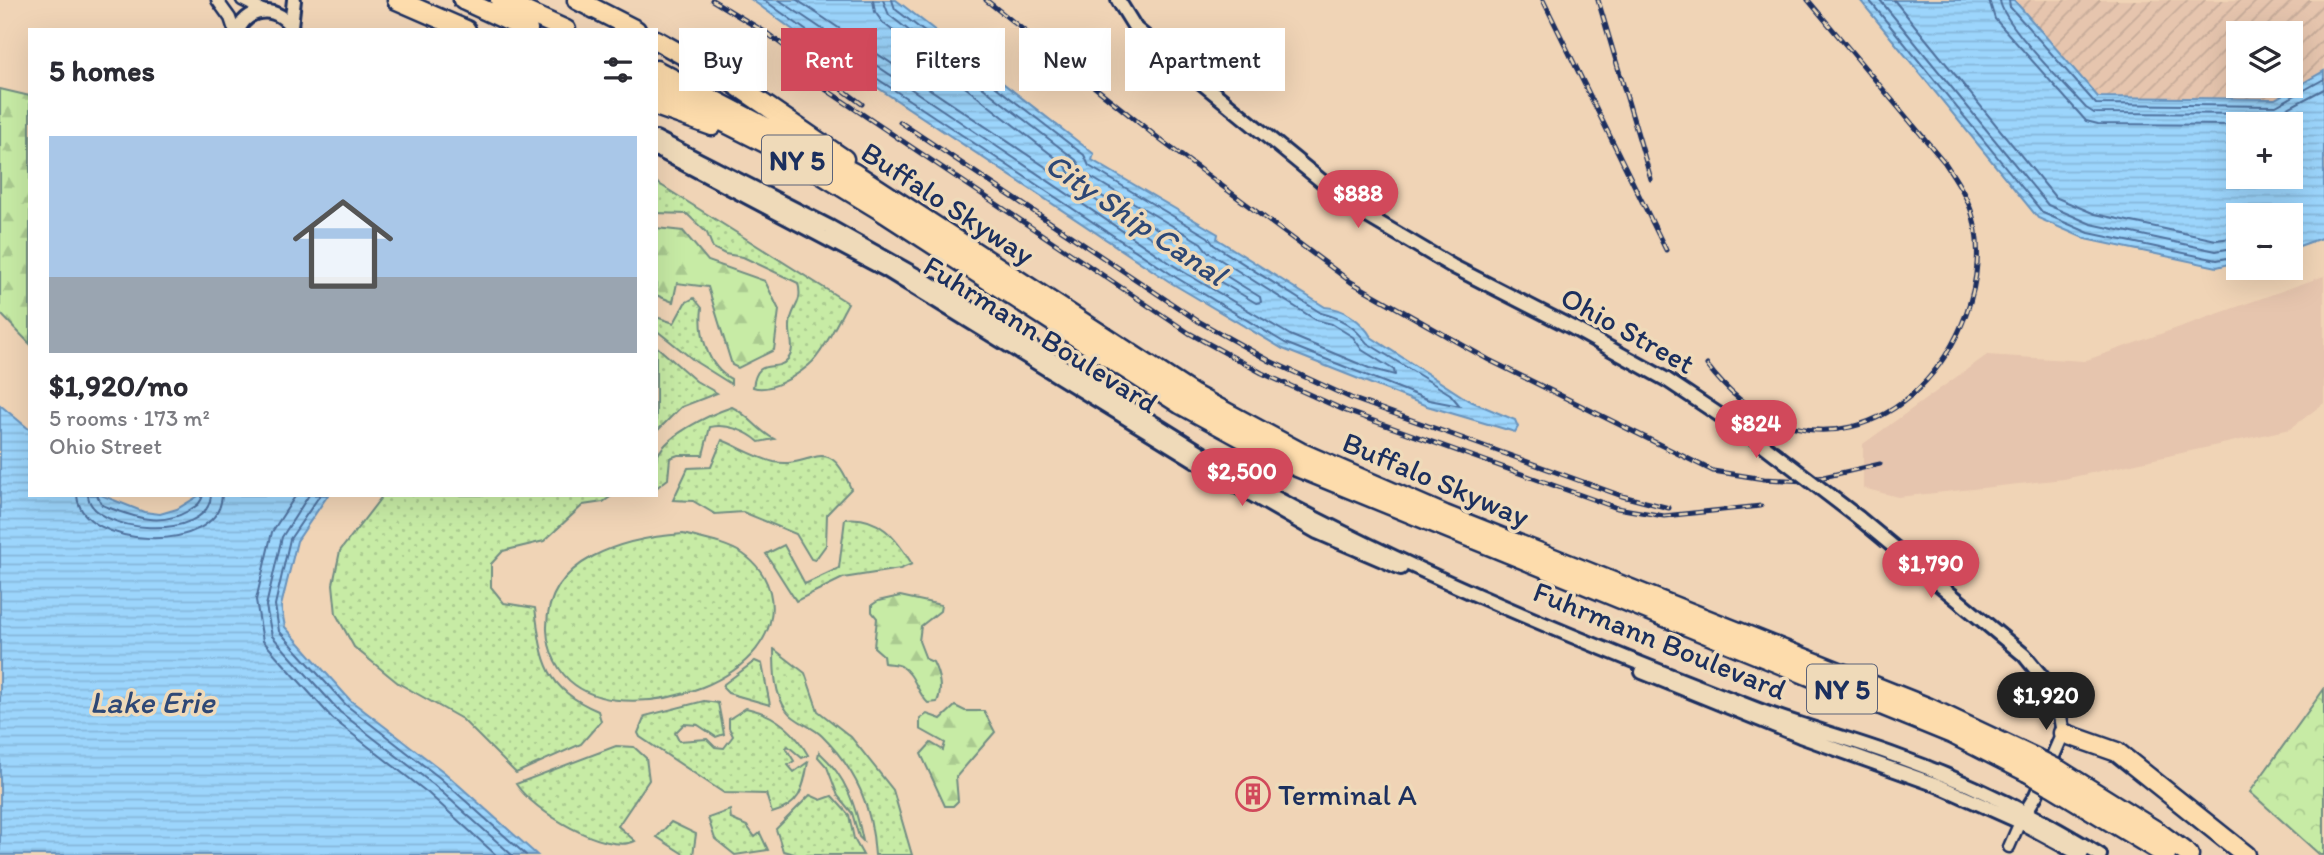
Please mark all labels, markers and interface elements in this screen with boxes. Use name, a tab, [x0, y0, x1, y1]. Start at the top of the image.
map controls	[2226, 21, 2303, 280]
button: layers	[2226, 21, 2303, 98]
chip: Buy	[679, 28, 767, 91]
chip: Rent	[781, 28, 877, 91]
chip: Filters	[891, 28, 1005, 91]
chip: New	[1019, 28, 1111, 91]
chip: Apartment	[1125, 28, 1285, 91]
icon: filters	[599, 51, 637, 89]
text: 5 homes	[49, 52, 155, 89]
button: +	[2226, 112, 2303, 189]
street label: Buffalo Skyway	[854, 133, 1042, 273]
road number: NY 5	[762, 136, 832, 184]
water label: City Ship Canal	[1038, 144, 1235, 295]
pin: $888	[1317, 170, 1399, 230]
text: $888	[1333, 179, 1383, 207]
icon: home	[280, 181, 406, 307]
button: −	[2226, 203, 2303, 280]
street label: Fuhrmann Boulevard	[917, 247, 1165, 421]
street label: Ohio Street	[1554, 278, 1702, 382]
text: $1,920/mo	[49, 367, 188, 404]
pin: $824	[1715, 400, 1797, 460]
text: 5 rooms · 173 m²	[49, 404, 210, 432]
text: $824	[1731, 409, 1781, 437]
street label: Buffalo Skyway	[1337, 423, 1535, 535]
text: Ohio Street	[49, 432, 162, 460]
pin: $2,500	[1185, 448, 1299, 508]
text: $2,500	[1207, 457, 1277, 485]
pin: $1,790	[1874, 540, 1988, 600]
text: $1,790	[1898, 549, 1964, 577]
street label: Fuhrmann Boulevard	[1528, 572, 1792, 708]
road number: NY 5	[1807, 664, 1877, 714]
pin: $1,920	[1989, 672, 2103, 732]
text: $1,920	[2013, 681, 2079, 709]
water label: Lake Erie	[90, 683, 216, 721]
building icon: Terminal A	[1234, 775, 1272, 813]
place label: Terminal A	[1278, 776, 1417, 813]

